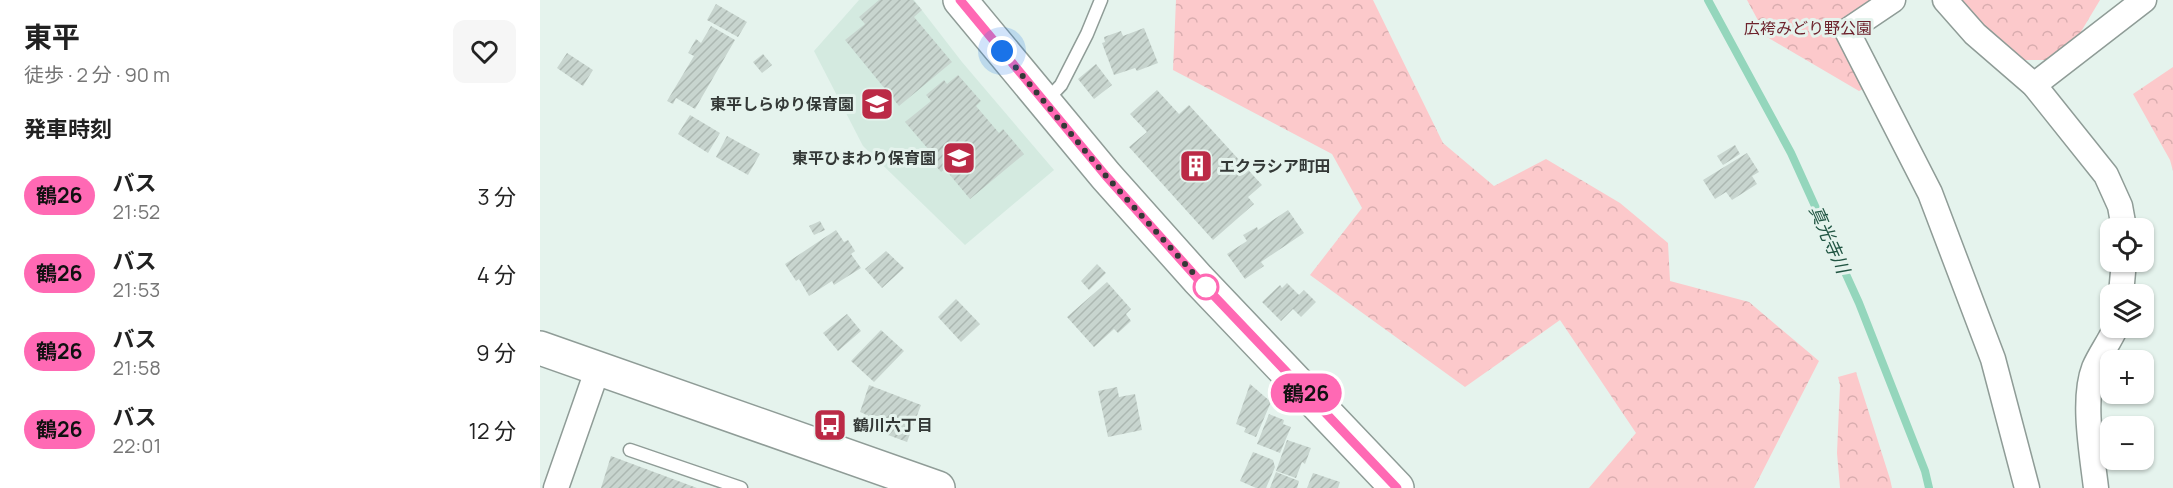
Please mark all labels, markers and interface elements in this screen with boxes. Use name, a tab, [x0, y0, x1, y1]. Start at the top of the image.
text: 東平	[24, 17, 80, 55]
park label: 広袴みどり野公園	[1744, 17, 1872, 39]
button: heart	[453, 20, 516, 83]
your location	[987, 36, 1017, 66]
text: 徒歩 · 2 分 · 90 m	[24, 61, 170, 88]
school or university icon: 東平しらゆり保育園	[859, 86, 895, 122]
place label: 東平しらゆり保育園	[710, 93, 854, 115]
text: 発車時刻	[24, 114, 112, 144]
school or university icon: 東平ひまわり保育園	[941, 140, 977, 176]
place label: 東平ひまわり保育園	[792, 147, 936, 169]
building icon: エクラシア町田	[1178, 148, 1214, 184]
place label: エクラシア町田	[1219, 155, 1331, 177]
text: バス	[113, 168, 157, 198]
text: 鶴26	[36, 181, 83, 209]
text: 3 分	[477, 182, 516, 212]
text: 21:52	[113, 198, 160, 225]
water label: 真光寺川	[1804, 201, 1856, 279]
map controls	[2100, 218, 2154, 470]
button: locate	[2100, 218, 2154, 272]
text: バス	[113, 246, 157, 276]
text: 鶴26	[36, 259, 83, 287]
text: 4 分	[477, 260, 516, 290]
unlabelled marker	[1193, 274, 1219, 300]
text: 21:53	[113, 276, 160, 303]
button: layers	[2100, 284, 2154, 338]
text: バス	[113, 324, 157, 354]
text: 鶴26	[36, 337, 83, 365]
text: 9 分	[476, 338, 516, 368]
button: +	[2100, 350, 2154, 404]
text: 21:58	[113, 354, 161, 381]
line badge: 鶴26	[1272, 374, 1341, 412]
text: 鶴26	[1283, 379, 1329, 407]
text: バス	[113, 402, 157, 432]
bus stop icon: 鶴川六丁目	[812, 407, 848, 443]
place label: 鶴川六丁目	[853, 414, 933, 436]
text: 鶴26	[36, 415, 83, 443]
text: 12 分	[468, 416, 516, 446]
button: −	[2100, 416, 2154, 470]
text: 22:01	[113, 432, 161, 459]

